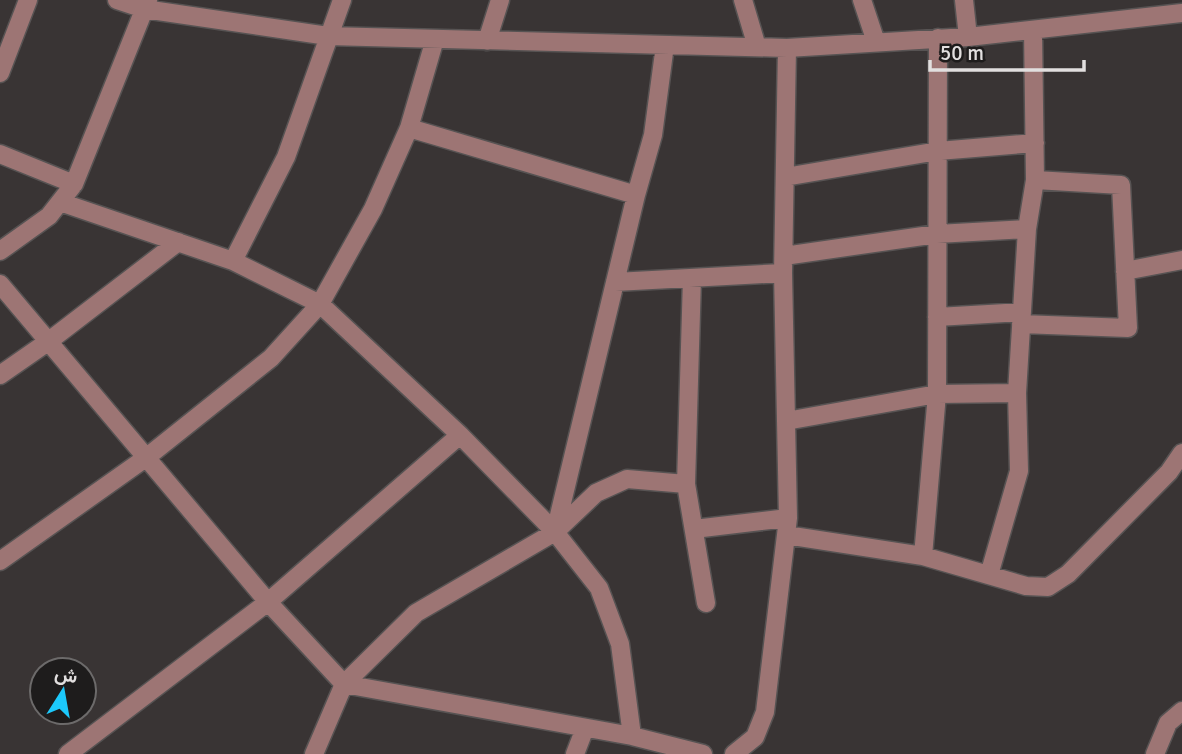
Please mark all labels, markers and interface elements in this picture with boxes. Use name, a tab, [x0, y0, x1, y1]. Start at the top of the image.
scale bar	[930, 28, 1084, 72]
text: 50 m	[940, 40, 984, 66]
north arrow	[28, 656, 98, 726]
text: ش	[53, 661, 80, 689]

